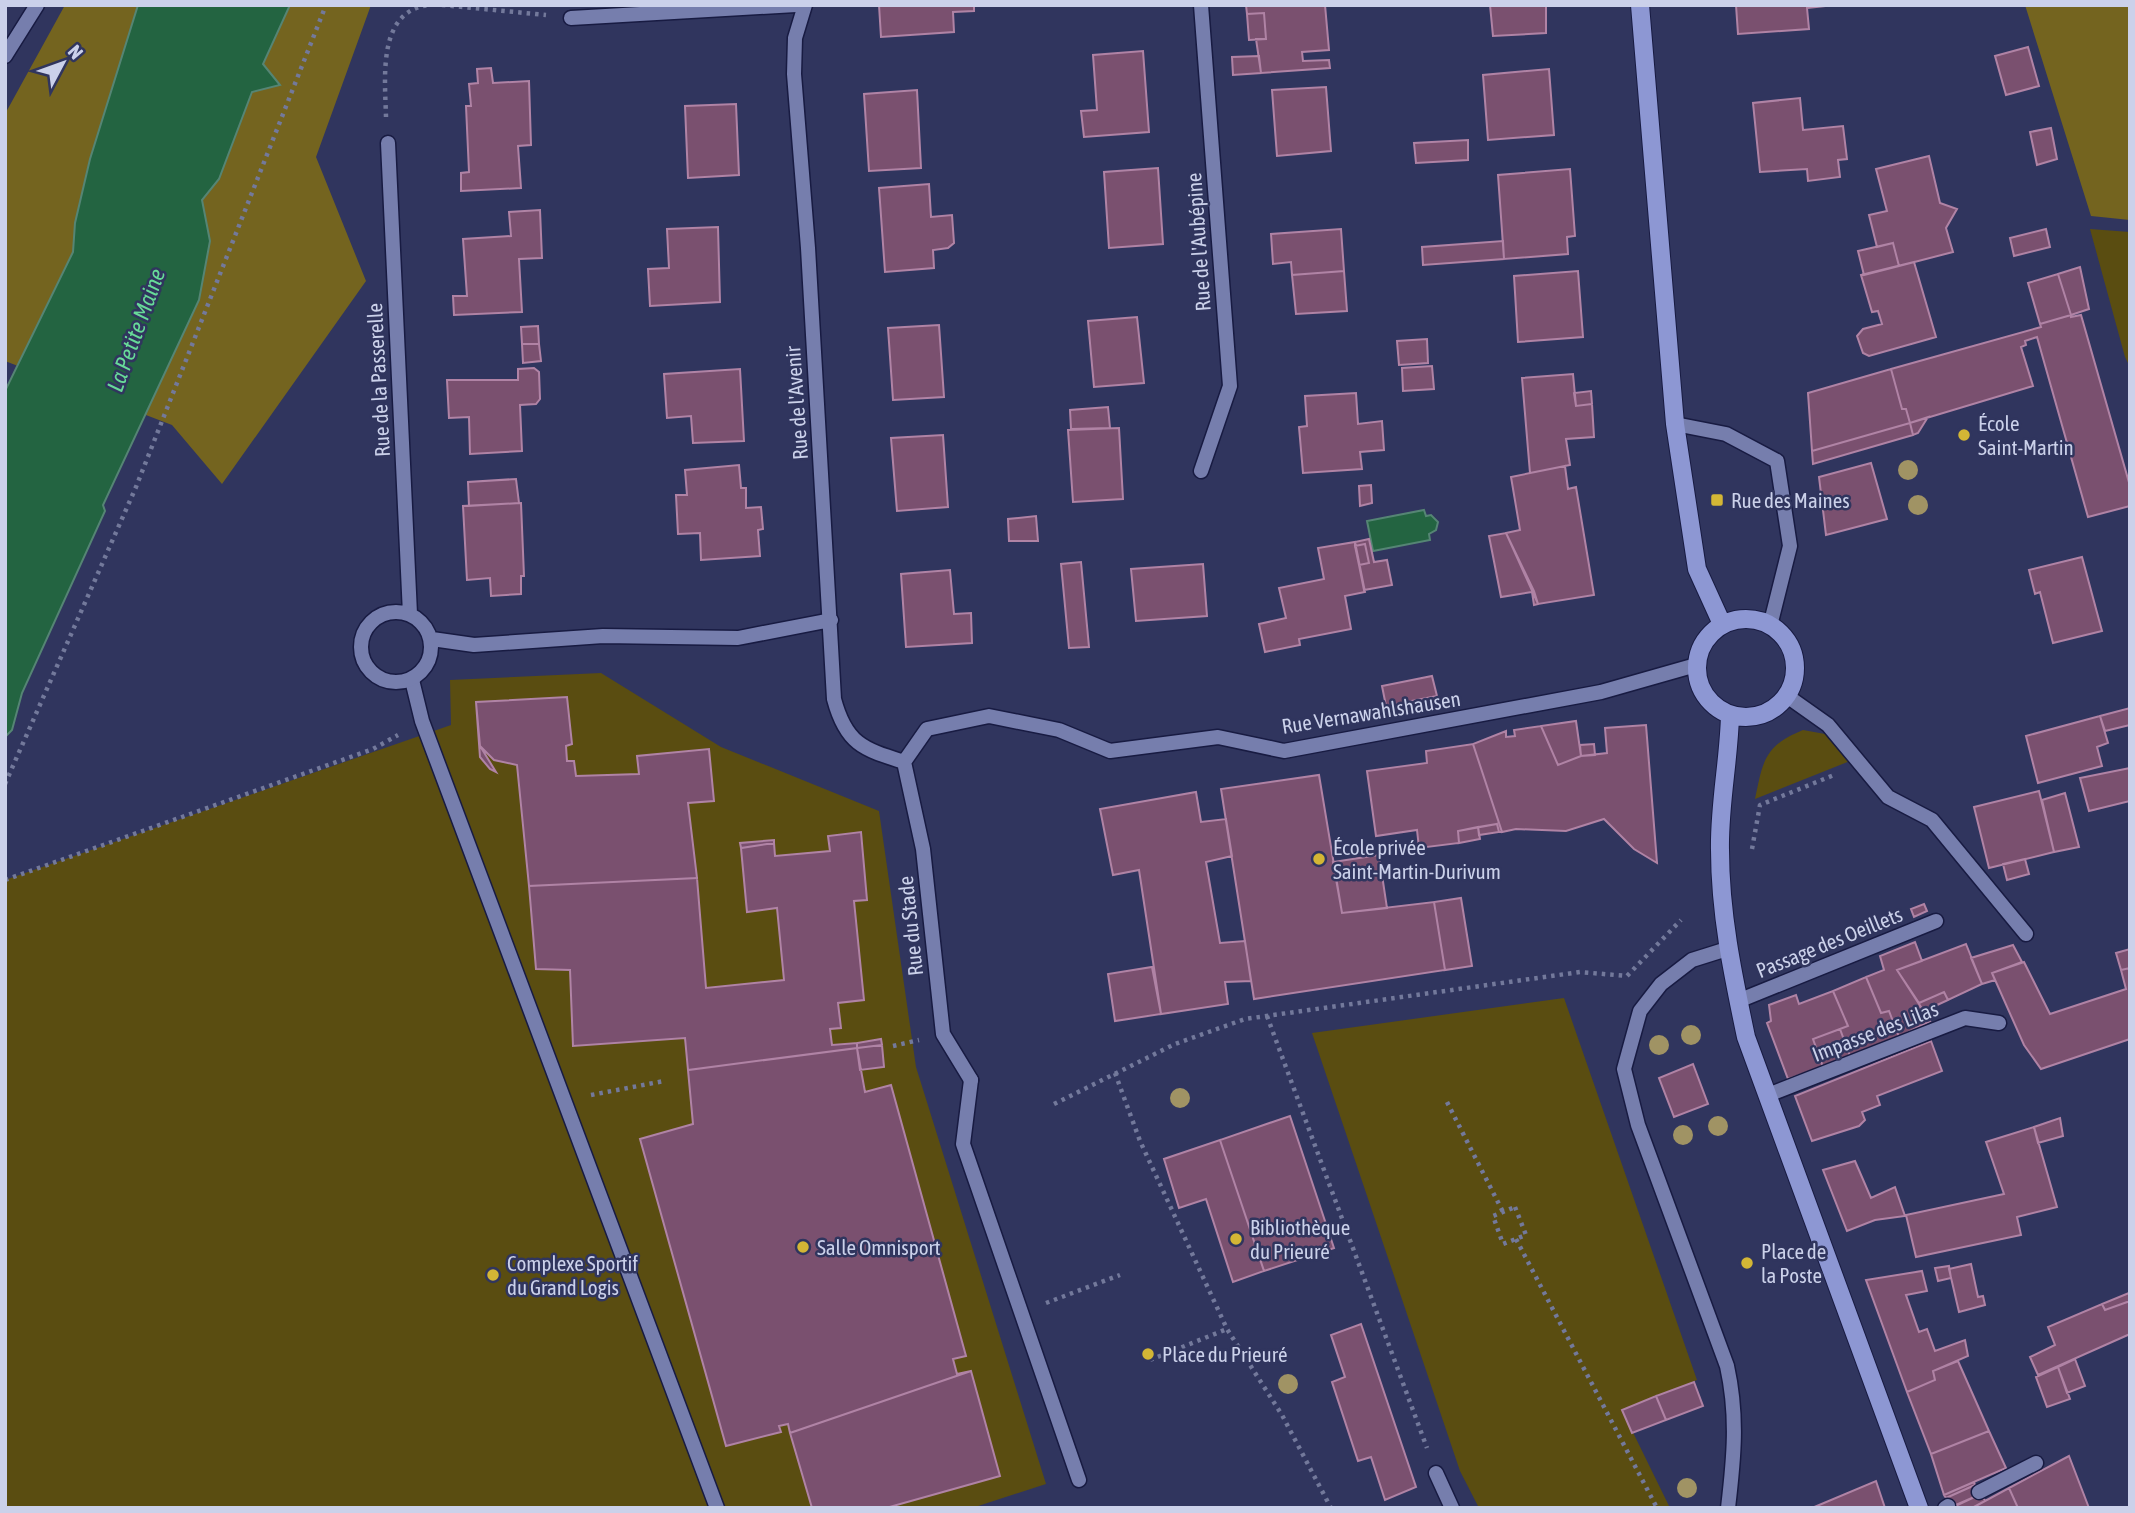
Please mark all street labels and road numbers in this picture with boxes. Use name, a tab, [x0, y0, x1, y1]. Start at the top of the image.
street label: Rue de l'Aubépine	[1181, 172, 1215, 312]
street label: Rue de la Passerelle	[362, 303, 394, 457]
street label: Rue de l'Avenir	[780, 345, 812, 461]
street label: Rue Vernawahlshausen	[1280, 686, 1462, 738]
street label: Rue du Stade	[893, 875, 927, 977]
street label: Passage des Oeillets	[1752, 902, 1906, 982]
street label: Impasse des Lilas	[1809, 996, 1941, 1066]

